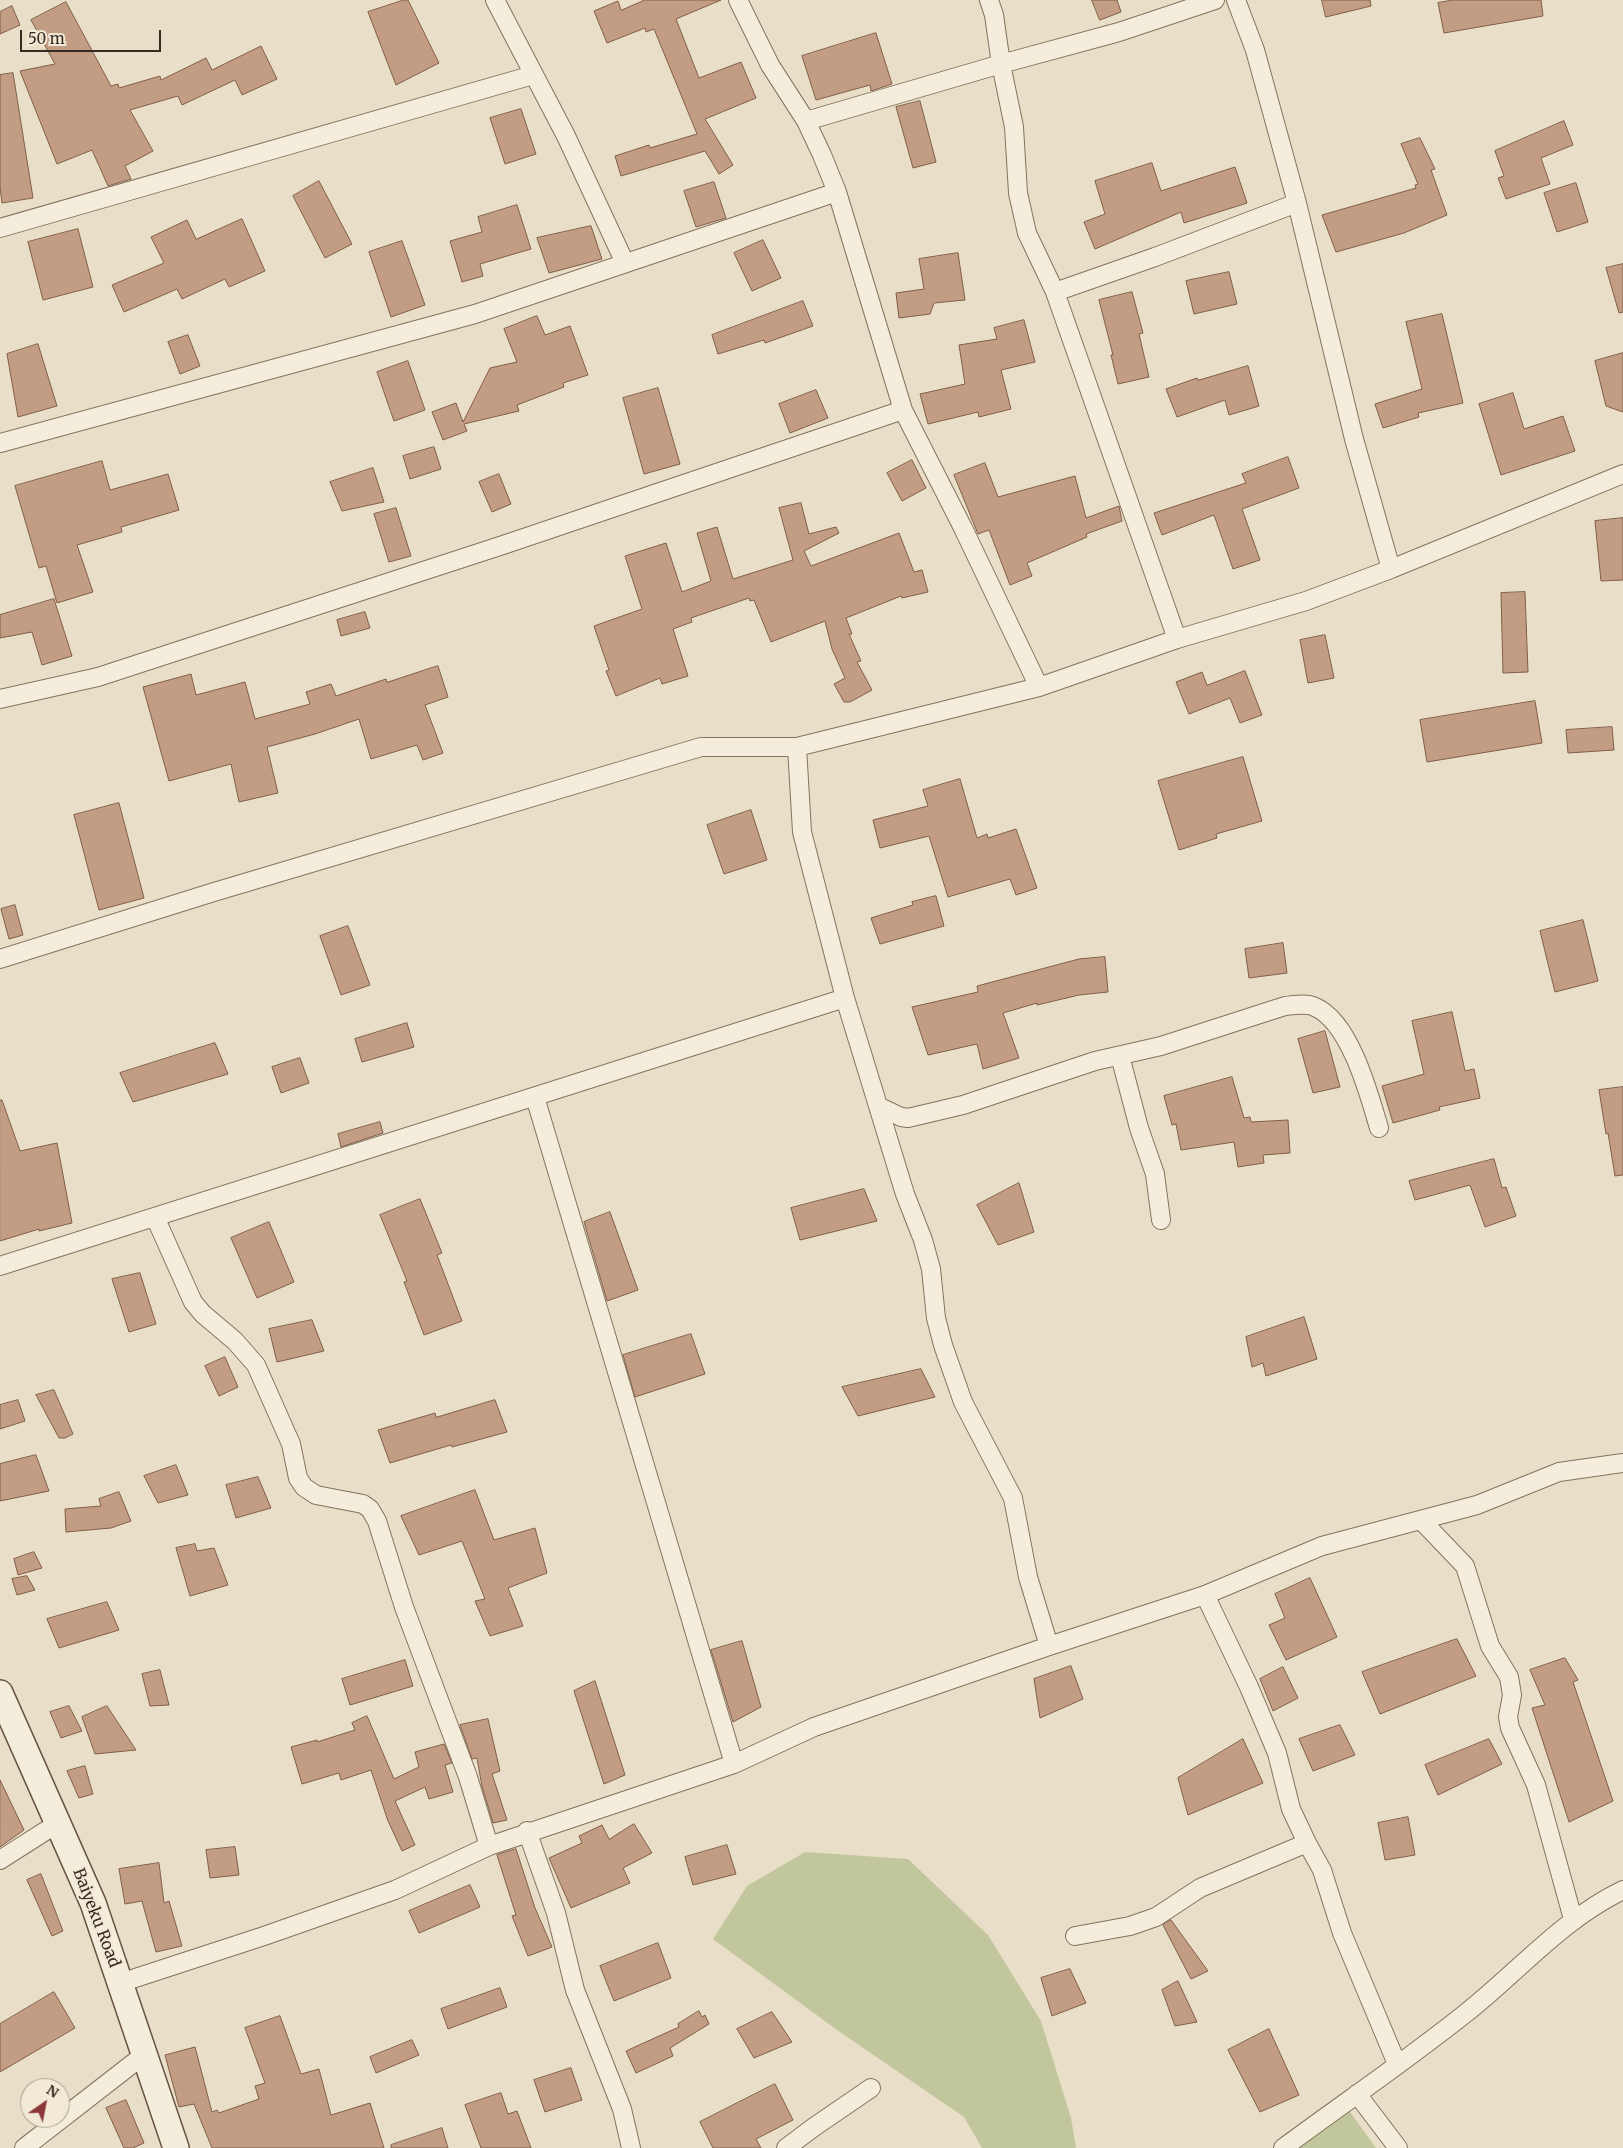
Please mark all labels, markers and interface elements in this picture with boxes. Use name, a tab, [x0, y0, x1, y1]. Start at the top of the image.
scale bar	[22, 20, 164, 52]
text: 50 m	[28, 29, 65, 48]
street label: Baiyeku Road	[68, 1866, 124, 1970]
north arrow	[20, 2078, 70, 2128]
text: N	[43, 2081, 62, 2102]

